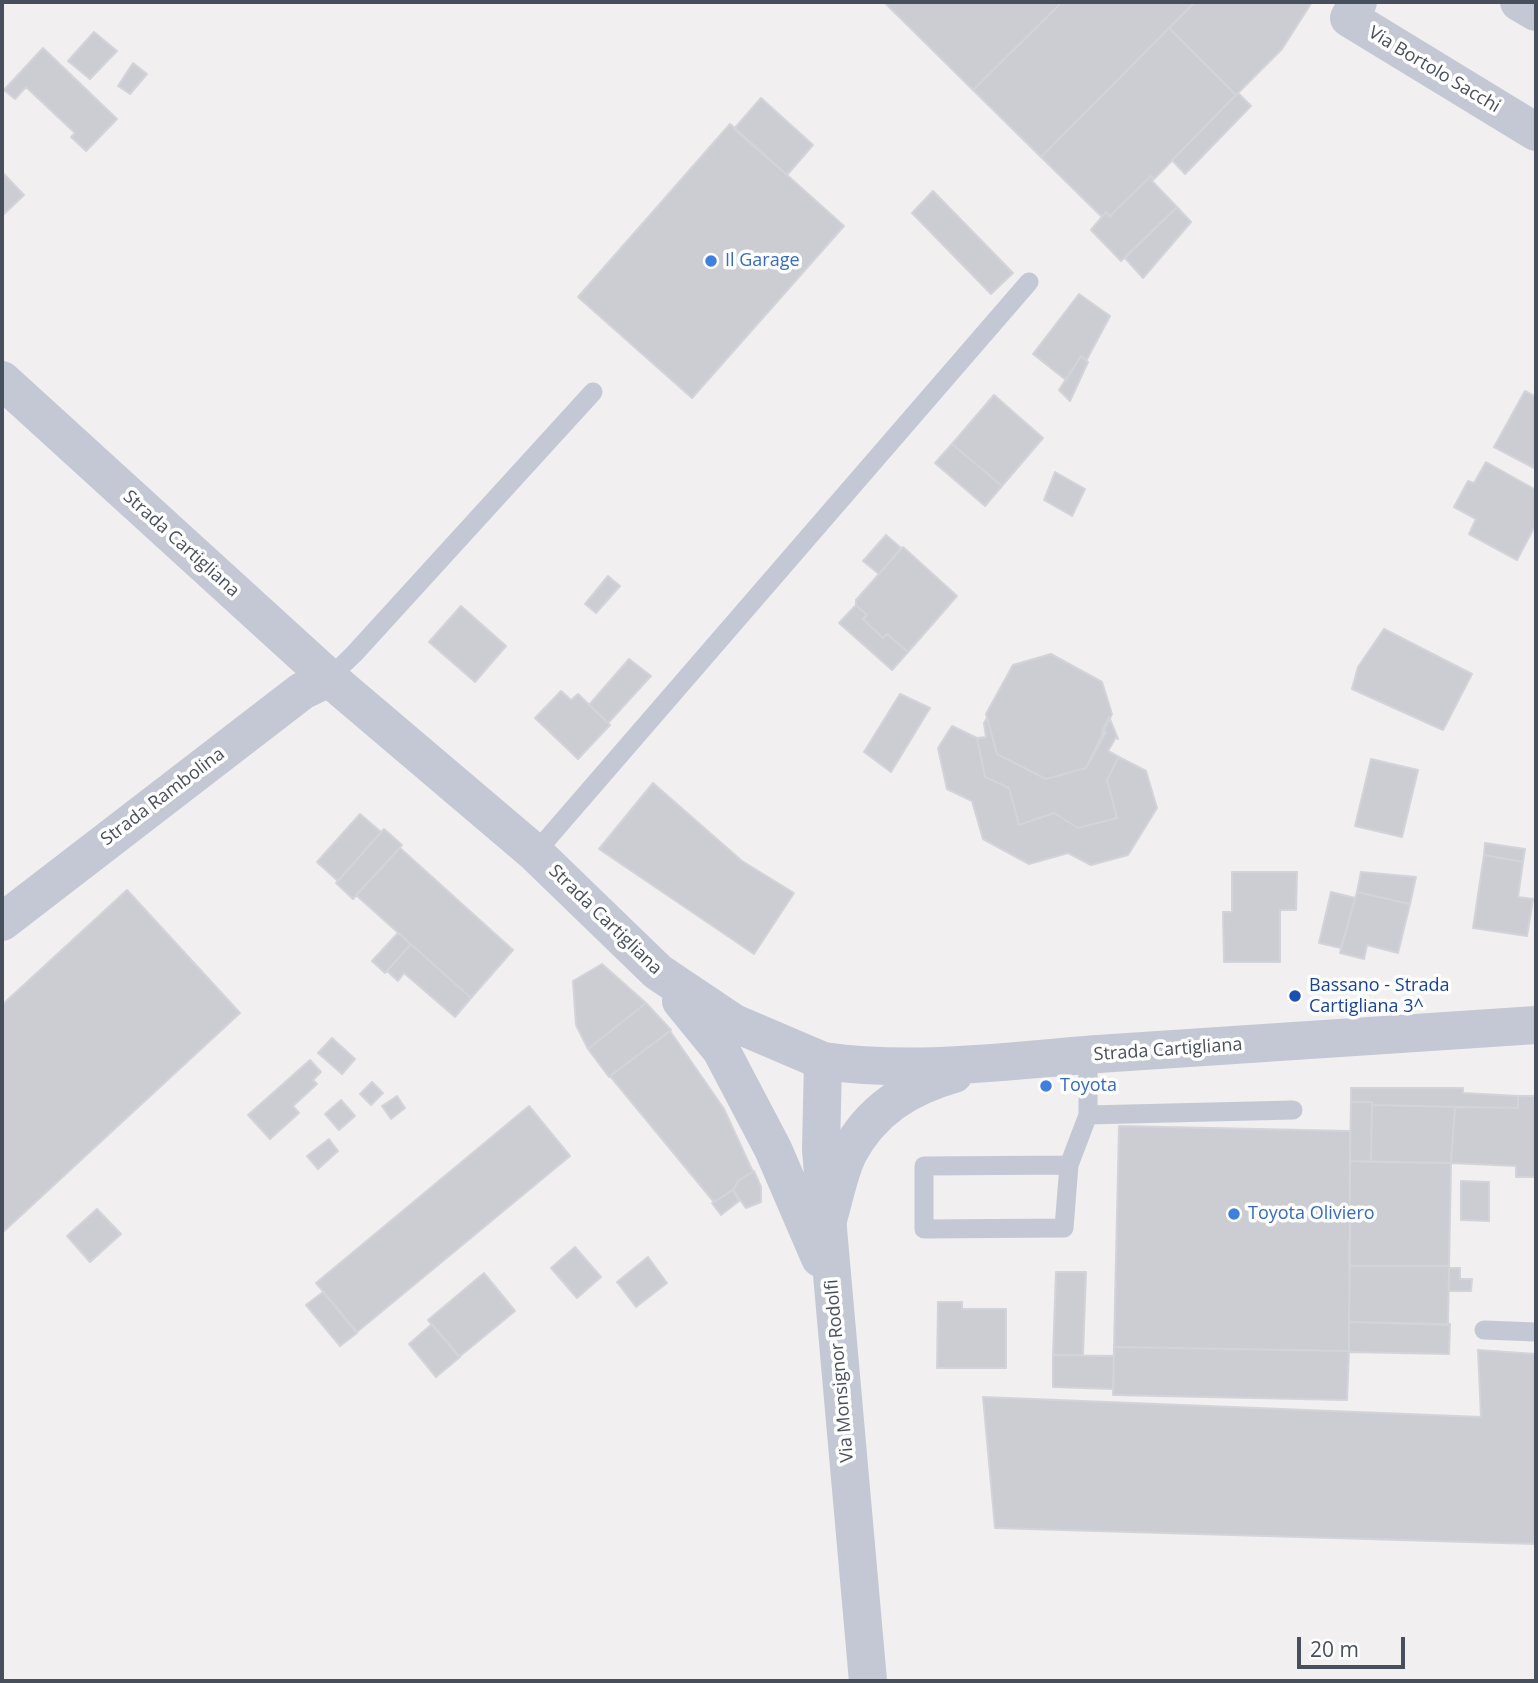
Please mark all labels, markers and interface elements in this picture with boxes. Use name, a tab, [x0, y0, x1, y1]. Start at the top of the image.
street label: Via Bortolo Sacchi	[1364, 22, 1504, 118]
place label: Il Garage	[725, 250, 800, 272]
marker: Il Garage	[703, 253, 719, 269]
street label: Strada Cartigliana	[118, 486, 244, 602]
street label: Strada Rambolina	[97, 744, 229, 850]
street label: Strada Cartigliana	[544, 861, 666, 979]
place label: Bassano - Strada Cartigliana 3^	[1309, 975, 1449, 1018]
marker: Bassano - Strada Cartigliana 3^	[1287, 988, 1303, 1004]
street label: Strada Cartigliana	[1093, 1034, 1243, 1066]
place label: Toyota	[1060, 1075, 1117, 1097]
marker: Toyota	[1038, 1078, 1054, 1094]
place label: Toyota Oliviero	[1248, 1203, 1375, 1225]
marker: Toyota Oliviero	[1226, 1206, 1242, 1222]
street label: Via Monsignor Rodolfi	[821, 1279, 859, 1463]
scale bar	[1300, 1624, 1408, 1668]
text: 20 m	[1310, 1635, 1359, 1663]

